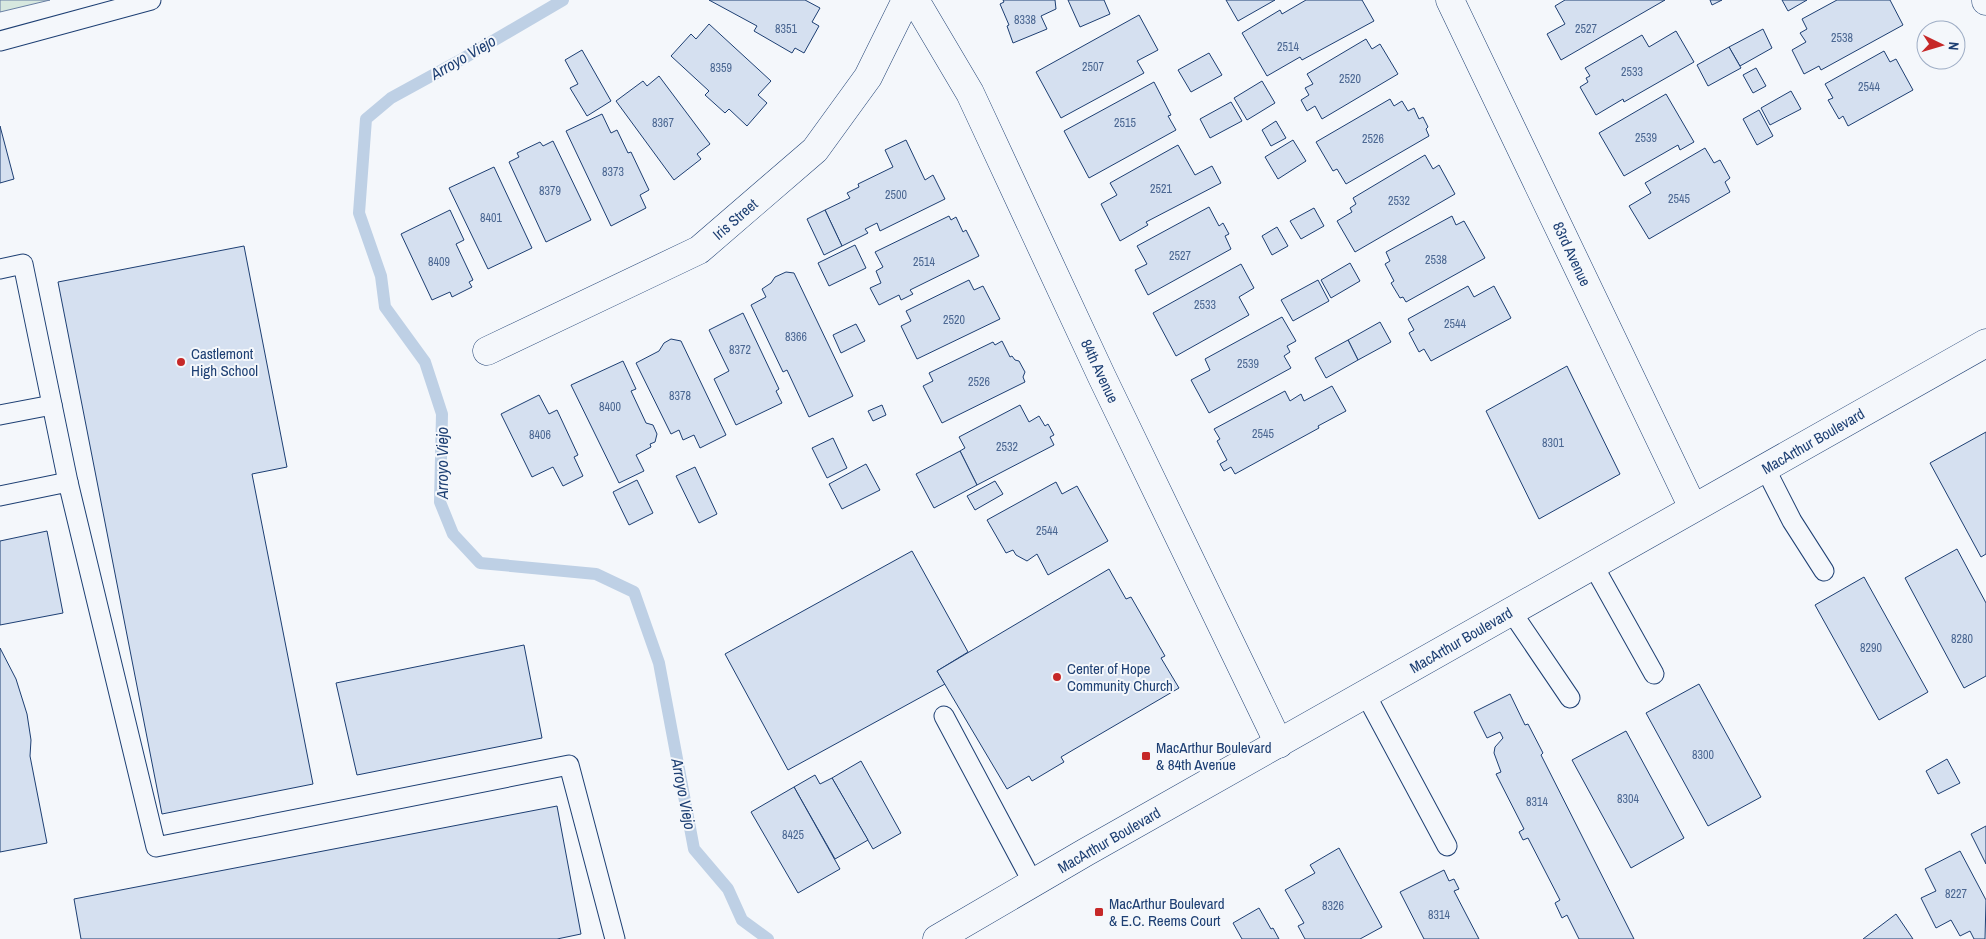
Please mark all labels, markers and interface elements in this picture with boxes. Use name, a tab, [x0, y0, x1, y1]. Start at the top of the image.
house number: 8338	[1014, 12, 1036, 28]
north arrow	[1916, 20, 1966, 70]
house number: 8351	[775, 21, 797, 37]
house number: 2527	[1575, 21, 1597, 37]
water label: Arroyo Viejo	[425, 29, 500, 85]
house number: 2538	[1831, 30, 1853, 46]
house number: 2514	[1277, 39, 1299, 55]
text: N	[1945, 41, 1963, 51]
house number: 2507	[1082, 59, 1104, 75]
house number: 8359	[710, 60, 732, 76]
house number: 2533	[1621, 64, 1643, 80]
house number: 2520	[1339, 71, 1361, 87]
house number: 2544	[1858, 79, 1880, 95]
house number: 8367	[652, 115, 674, 131]
house number: 2515	[1114, 115, 1136, 131]
house number: 2539	[1635, 130, 1657, 146]
house number: 2526	[1362, 131, 1384, 147]
house number: 8373	[602, 164, 624, 180]
house number: 2521	[1150, 181, 1172, 197]
house number: 8379	[539, 183, 561, 199]
house number: 2500	[885, 187, 907, 203]
house number: 2545	[1668, 191, 1690, 207]
street label: Iris Street	[708, 193, 762, 244]
house number: 2532	[1388, 193, 1410, 209]
house number: 8401	[480, 210, 502, 226]
street label: 83rd Avenue	[1548, 218, 1596, 290]
house number: 2527	[1169, 248, 1191, 264]
house number: 2538	[1425, 252, 1447, 268]
house number: 8409	[428, 254, 450, 270]
house number: 2514	[913, 254, 935, 270]
house number: 2533	[1194, 297, 1216, 313]
house number: 2520	[943, 312, 965, 328]
house number: 2544	[1444, 316, 1466, 332]
house number: 8366	[785, 329, 807, 345]
street label: 84th Avenue	[1076, 336, 1124, 406]
house number: 8372	[729, 342, 751, 358]
place label: Castlemont High School	[191, 343, 258, 381]
marker: Castlemont High School	[175, 356, 187, 368]
house number: 2539	[1237, 356, 1259, 372]
house number: 2526	[968, 374, 990, 390]
house number: 8378	[669, 388, 691, 404]
house number: 8400	[599, 399, 621, 415]
street label: MacArthur Boulevard	[1758, 403, 1868, 479]
house number: 2545	[1252, 426, 1274, 442]
water label: Arroyo Viejo	[431, 427, 453, 500]
house number: 8406	[529, 427, 551, 443]
house number: 8301	[1542, 435, 1564, 451]
house number: 2532	[996, 439, 1018, 455]
house number: 2544	[1036, 523, 1058, 539]
street label: MacArthur Boulevard	[1406, 602, 1516, 678]
house number: 8280	[1951, 631, 1973, 647]
house number: 8290	[1860, 640, 1882, 656]
place label: Center of Hope Community Church	[1067, 658, 1173, 696]
marker: Center of Hope Community Church	[1051, 671, 1063, 683]
place label: MacArthur Boulevard & 84th Avenue	[1156, 737, 1272, 775]
house number: 8300	[1692, 747, 1714, 763]
marker: MacArthur Boulevard & 84th Avenue	[1140, 750, 1152, 762]
water label: Arroyo Viejo	[666, 756, 702, 831]
house number: 8304	[1617, 791, 1639, 807]
house number: 8314	[1526, 794, 1548, 810]
street label: MacArthur Boulevard	[1054, 802, 1164, 878]
house number: 8425	[782, 827, 804, 843]
house number: 8227	[1945, 886, 1967, 902]
place label: MacArthur Boulevard & E.C. Reems Court	[1109, 893, 1225, 931]
house number: 8326	[1322, 898, 1344, 914]
marker: MacArthur Boulevard & E.C. Reems Court	[1093, 906, 1105, 918]
house number: 8314	[1428, 907, 1450, 923]

